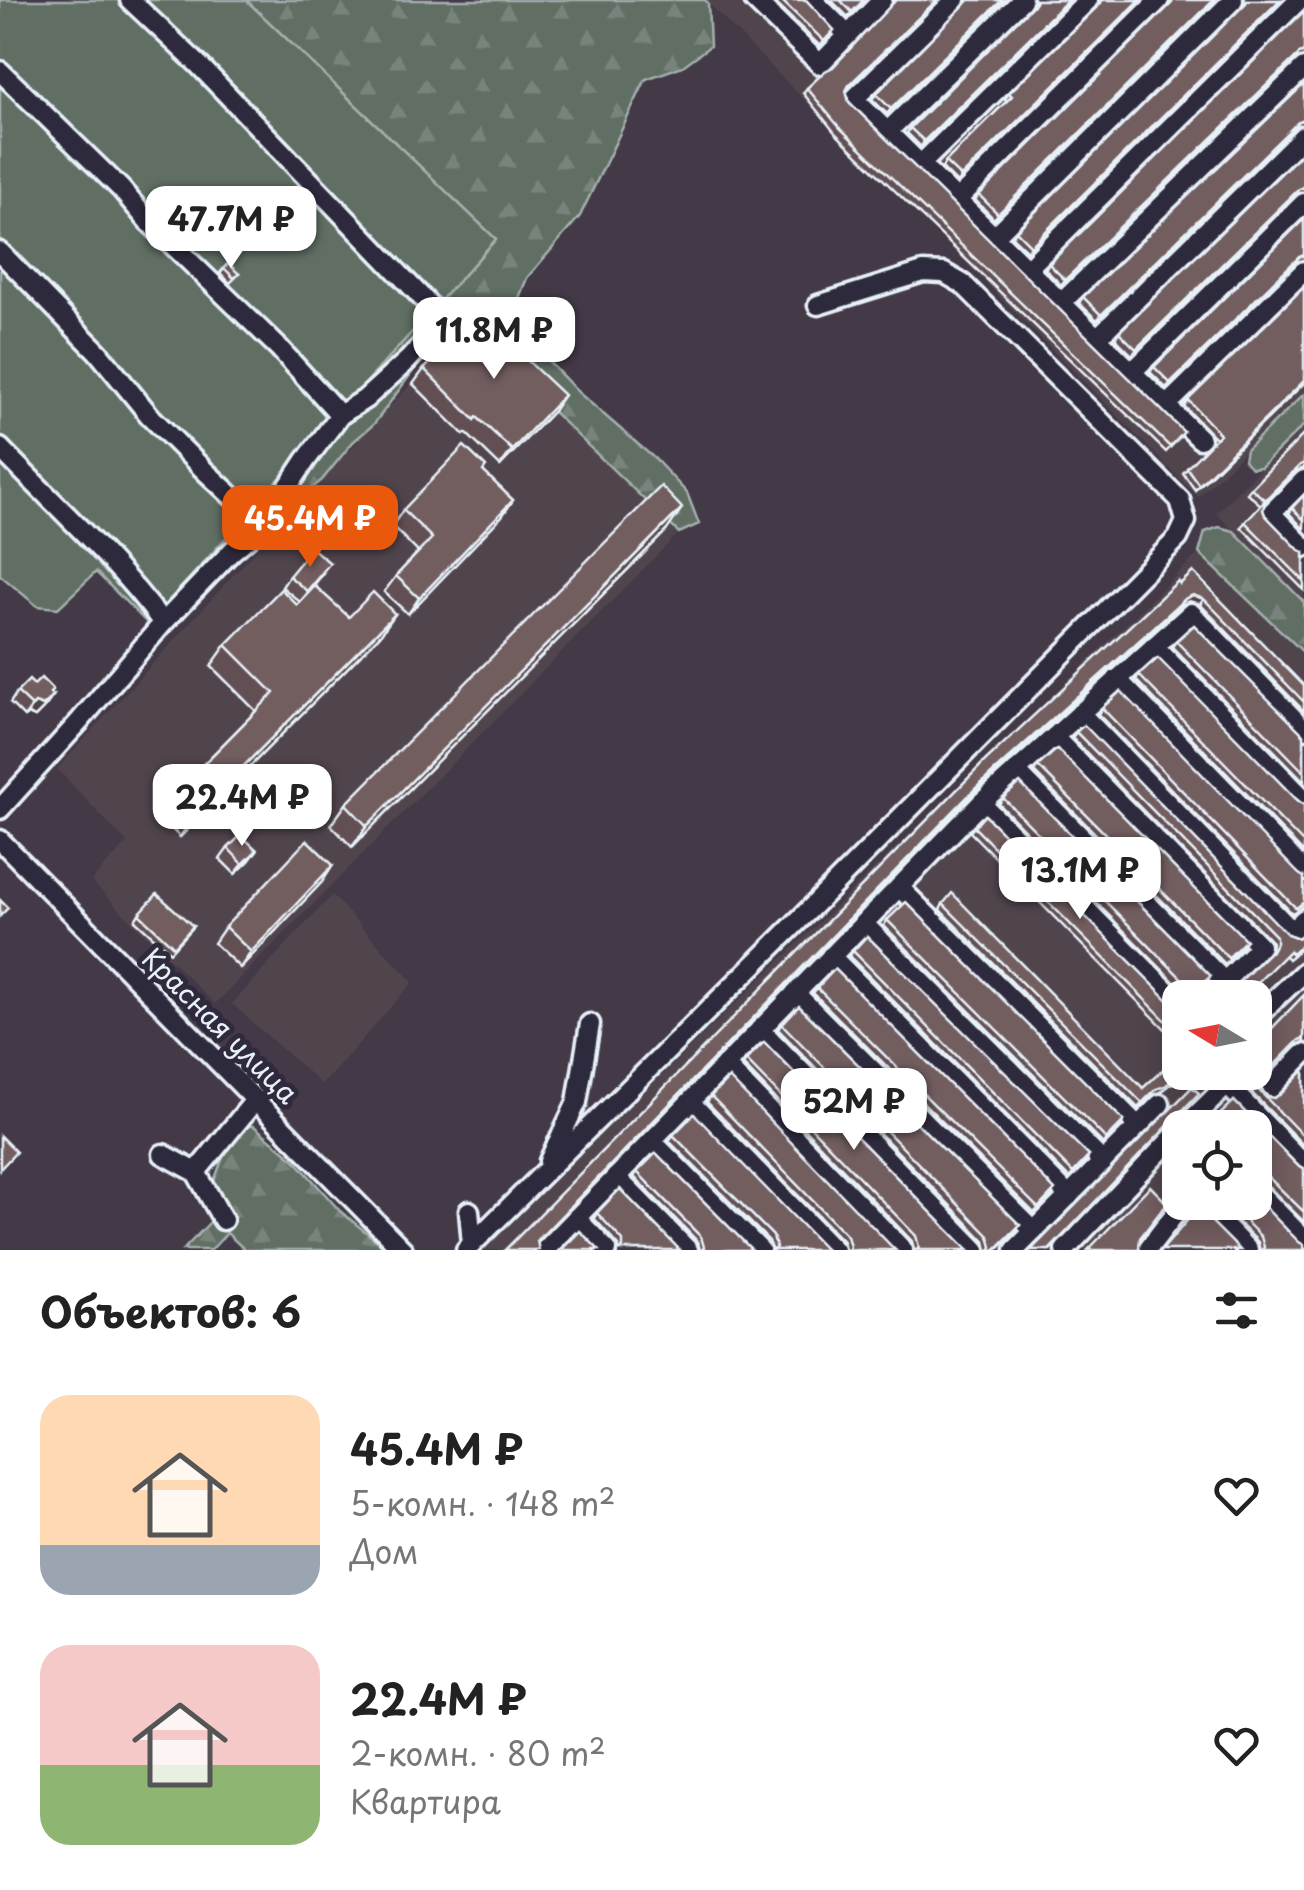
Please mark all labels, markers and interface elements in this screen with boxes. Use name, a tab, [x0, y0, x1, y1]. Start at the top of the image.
pin: 47.7M ₽	[139, 186, 323, 271]
text: 47.7M ₽	[167, 194, 295, 242]
pin: 11.8M ₽	[402, 297, 586, 382]
text: 11.8M ₽	[435, 305, 553, 353]
pin: 45.4M ₽	[218, 485, 402, 570]
text: 45.4M ₽	[244, 493, 376, 541]
pin: 22.4M ₽	[150, 764, 334, 849]
text: 22.4M ₽	[175, 772, 309, 820]
pin: 13.1M ₽	[988, 837, 1172, 922]
text: 13.1M ₽	[1021, 845, 1139, 893]
street label: Красная улица	[133, 937, 309, 1113]
north arrow	[1162, 980, 1272, 1090]
map controls	[1162, 980, 1272, 1220]
pin: 52M ₽	[784, 1068, 924, 1153]
text: 52M ₽	[803, 1076, 905, 1124]
button: locate	[1162, 1110, 1272, 1220]
text: Объектов: 6	[40, 1279, 301, 1342]
icon: filters	[1209, 1283, 1264, 1338]
text: 45.4M ₽	[350, 1416, 523, 1479]
icon: home	[120, 1435, 240, 1555]
icon: heart	[1209, 1468, 1264, 1523]
text: 5-комн. · 148 m²	[350, 1479, 616, 1527]
text: Дом	[350, 1527, 419, 1575]
text: 22.4M ₽	[350, 1666, 527, 1729]
icon: home	[120, 1685, 240, 1805]
icon: heart	[1209, 1718, 1264, 1773]
text: 2-комн. · 80 m²	[350, 1729, 606, 1777]
text: Квартира	[350, 1777, 501, 1825]

